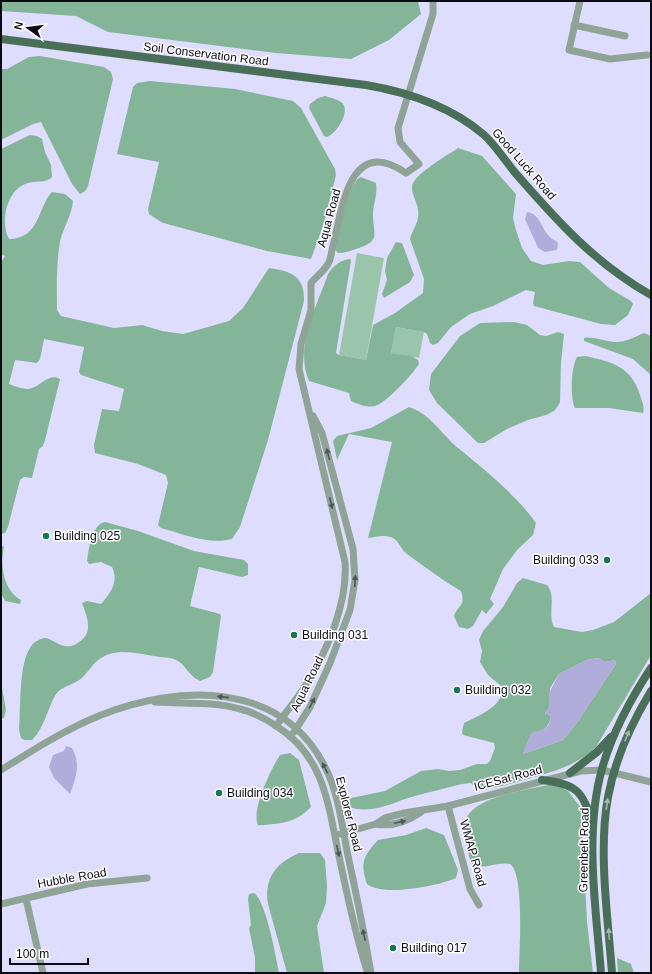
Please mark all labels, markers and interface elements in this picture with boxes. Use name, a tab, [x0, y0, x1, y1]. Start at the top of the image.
north arrow	[8, 8, 48, 48]
text: N	[12, 20, 25, 31]
street label: Soil Conservation Road	[143, 39, 269, 69]
street label: Good Luck Road	[489, 125, 559, 203]
street label: Aqua Road	[314, 187, 344, 249]
one-way arrow	[324, 448, 330, 460]
one-way arrow	[328, 498, 334, 510]
place label: Building 025	[54, 529, 120, 543]
marker: Building 025	[41, 531, 51, 541]
place label: Building 033	[533, 553, 599, 567]
marker: Building 033	[602, 555, 612, 565]
one-way arrow	[351, 575, 358, 587]
place label: Building 031	[302, 628, 368, 642]
marker: Building 031	[289, 630, 299, 640]
street label: Aqua Road	[288, 654, 326, 714]
place label: Building 032	[465, 683, 531, 697]
marker: Building 032	[452, 685, 462, 695]
one-way arrow	[217, 693, 229, 700]
one-way arrow	[308, 697, 315, 709]
one-way arrow	[624, 731, 630, 742]
one-way arrow	[322, 762, 328, 773]
street label: ICESat Road	[472, 762, 544, 794]
street label: Explorer Road	[333, 775, 365, 853]
place label: Building 034	[227, 786, 293, 800]
marker: Building 034	[214, 788, 224, 798]
one-way arrow	[604, 798, 610, 810]
street label: Greenbelt Road	[576, 808, 592, 892]
street label: WMAP Road	[457, 818, 489, 888]
one-way arrow	[393, 819, 406, 825]
one-way arrow	[336, 845, 342, 858]
street label: Hubble Road	[36, 865, 108, 891]
one-way arrow	[361, 928, 367, 941]
one-way arrow	[606, 928, 613, 940]
scale bar	[10, 940, 88, 966]
place label: Building 017	[401, 941, 467, 955]
marker: Building 017	[388, 943, 398, 953]
text: 100 m	[16, 947, 49, 961]

